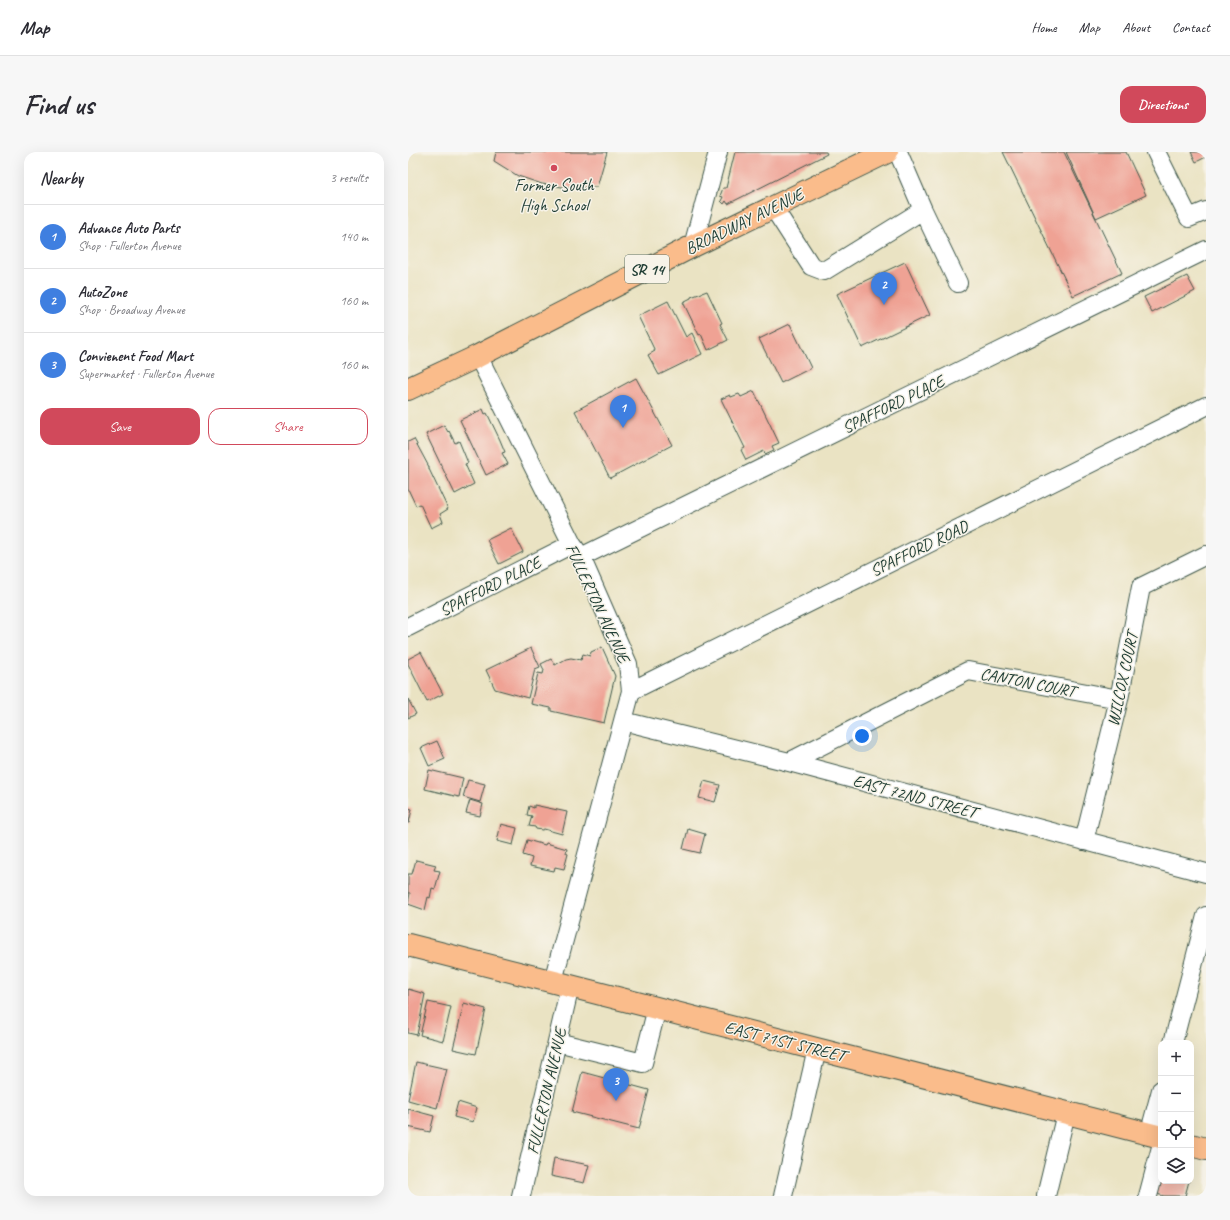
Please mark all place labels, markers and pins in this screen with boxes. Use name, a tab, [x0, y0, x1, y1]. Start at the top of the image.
marker: Former South High School	[549, 163, 559, 173]
place label: Former South High School	[514, 175, 595, 216]
pin: 2	[871, 272, 897, 305]
pin: 1	[610, 395, 636, 428]
pin: 3	[603, 1068, 629, 1101]

